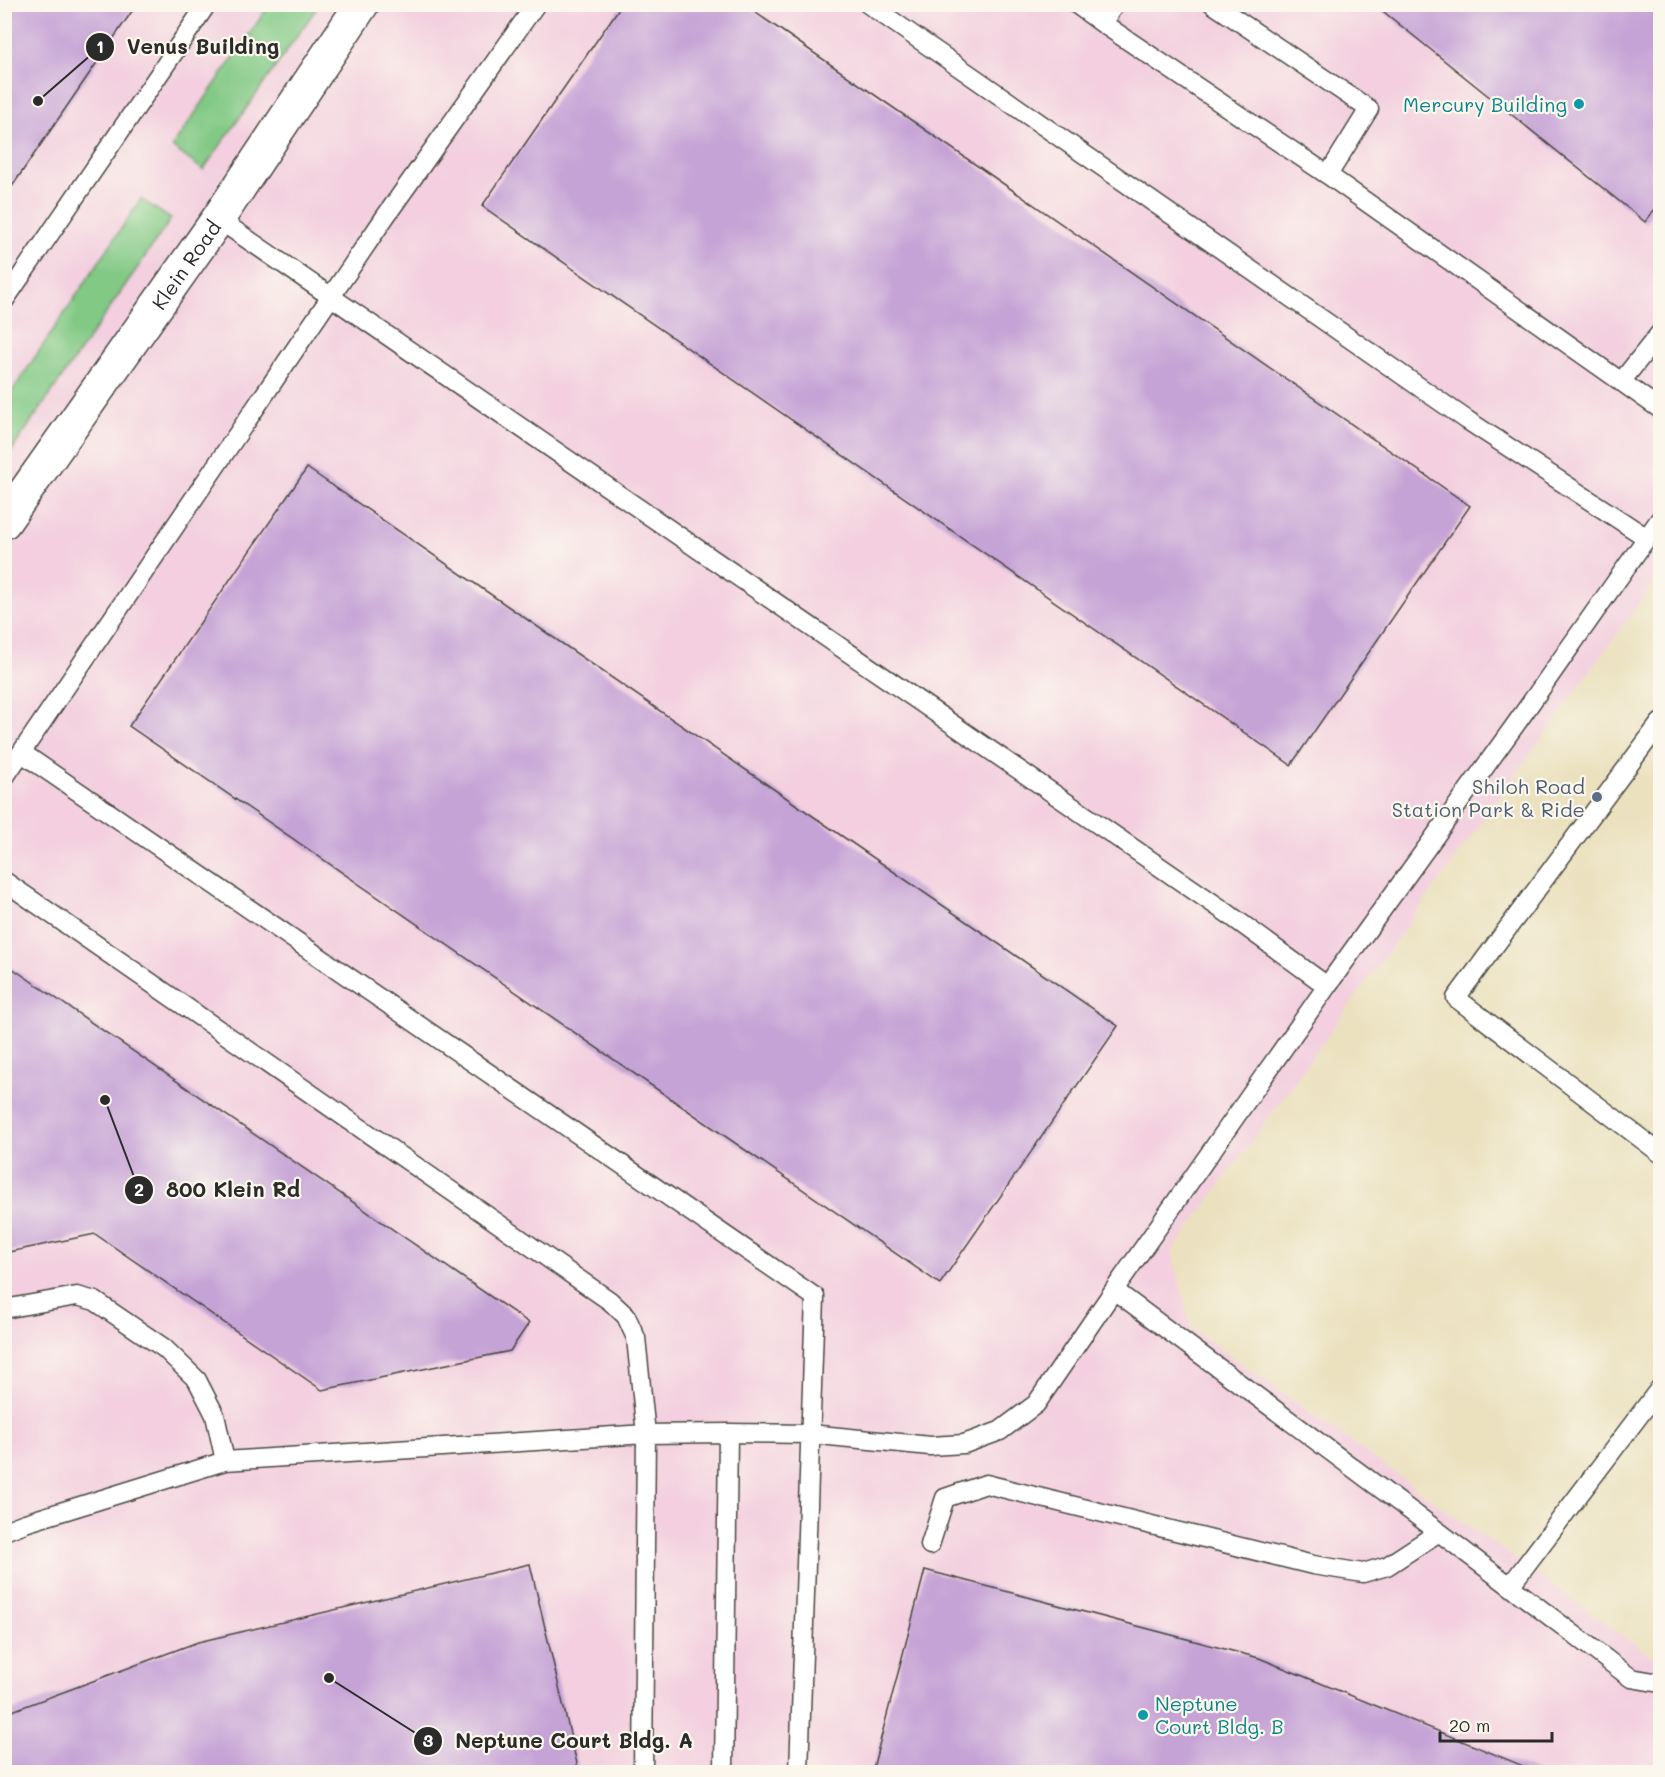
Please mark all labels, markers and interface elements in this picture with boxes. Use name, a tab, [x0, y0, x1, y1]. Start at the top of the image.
callout: Venus Building	[85, 27, 291, 66]
text: Venus Building	[127, 32, 279, 59]
text: 1	[96, 34, 104, 58]
place label: Mercury Building	[1403, 91, 1567, 117]
marker: Mercury Building	[1572, 97, 1586, 111]
street label: Klein Road	[145, 215, 226, 314]
place label: Shiloh Road Station Park & Ride	[1392, 773, 1585, 822]
marker: Shiloh Road Station Park & Ride	[1590, 790, 1604, 804]
callout: 800 Klein Rd	[124, 1170, 312, 1209]
text: 800 Klein Rd	[166, 1175, 300, 1202]
text: 2	[134, 1177, 144, 1201]
place label: Neptune Court Bldg. B	[1155, 1690, 1284, 1739]
scale bar	[1440, 1705, 1552, 1743]
marker: Neptune Court Bldg. B	[1136, 1708, 1150, 1722]
text: 20 m	[1449, 1713, 1490, 1737]
callout: Neptune Court Bldg. A	[413, 1721, 705, 1760]
text: Neptune Court Bldg. A	[455, 1726, 693, 1753]
text: 3	[423, 1728, 434, 1752]

